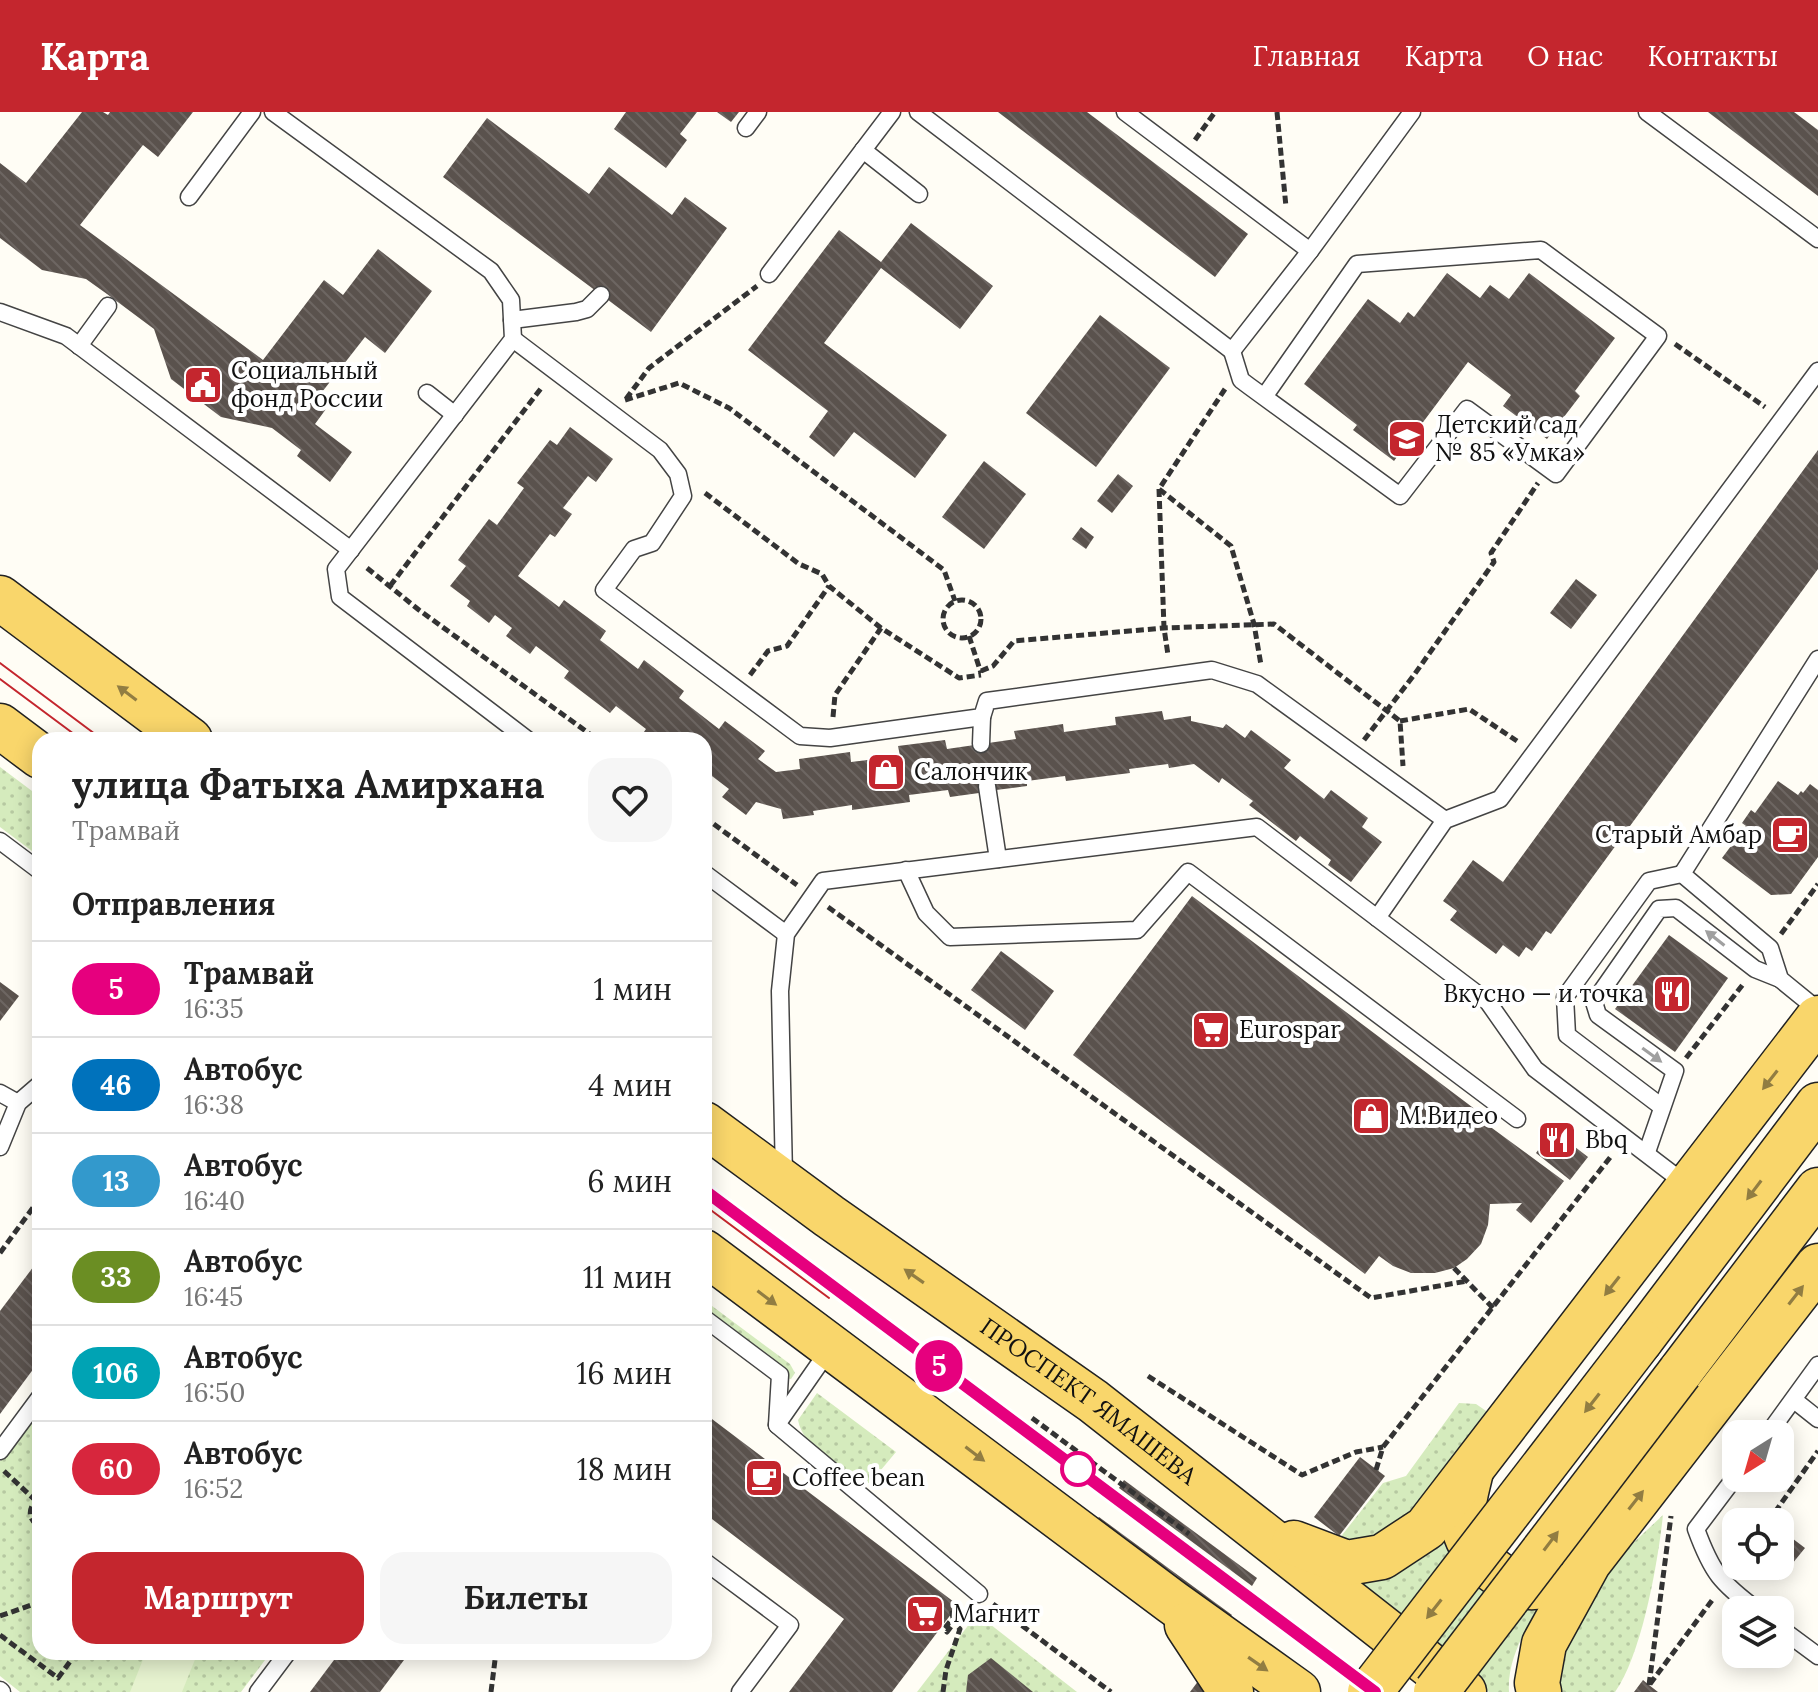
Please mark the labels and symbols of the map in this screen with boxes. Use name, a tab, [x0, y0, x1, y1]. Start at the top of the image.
place label: Социальный фонд России	[231, 355, 383, 414]
public building icon: Социальный фонд России	[182, 364, 224, 406]
place label: Детский сад № 85 «Умка»	[1435, 409, 1585, 468]
school or university icon: Детский сад № 85 «Умка»	[1386, 418, 1428, 460]
one-way arrow	[117, 686, 137, 702]
shop icon: Салончик	[865, 751, 907, 793]
place label: Салончик	[914, 756, 1028, 787]
cafe icon: Старый Амбар	[1769, 814, 1811, 856]
place label: Старый Амбар	[1595, 819, 1762, 850]
one-way arrow	[1705, 930, 1725, 947]
restaurant icon: Вкусно — и точка	[1651, 973, 1693, 1015]
place label: Вкусно — и точка	[1443, 978, 1644, 1009]
supermarket icon: Eurospar	[1190, 1009, 1232, 1051]
place label: Eurospar	[1239, 1014, 1341, 1045]
one-way arrow	[1642, 1046, 1662, 1062]
one-way arrow	[1763, 1069, 1779, 1090]
shop icon: М.Видео	[1350, 1095, 1392, 1137]
place label: М.Видео	[1399, 1100, 1498, 1131]
restaurant icon: Bbq	[1536, 1119, 1578, 1161]
place label: Bbq	[1585, 1124, 1628, 1155]
one-way arrow	[1747, 1180, 1763, 1200]
one-way arrow	[904, 1269, 925, 1284]
one-way arrow	[1604, 1275, 1620, 1296]
one-way arrow	[1787, 1285, 1803, 1305]
one-way arrow	[756, 1290, 777, 1306]
street label: ПРОСПЕКТ ЯМАШЕВА	[974, 1311, 1204, 1492]
line badge: 5	[913, 1340, 965, 1392]
one-way arrow	[1585, 1393, 1601, 1413]
north arrow	[1722, 1420, 1794, 1492]
one-way arrow	[965, 1446, 985, 1462]
unlabelled marker	[1061, 1452, 1095, 1486]
cafe icon: Coffee bean	[743, 1457, 785, 1499]
place label: Coffee bean	[792, 1462, 925, 1493]
one-way arrow	[1628, 1490, 1644, 1510]
one-way arrow	[1542, 1531, 1558, 1551]
supermarket icon: Магнит	[904, 1593, 946, 1635]
place label: Магнит	[953, 1598, 1040, 1629]
one-way arrow	[1426, 1599, 1442, 1620]
one-way arrow	[1248, 1656, 1269, 1671]

